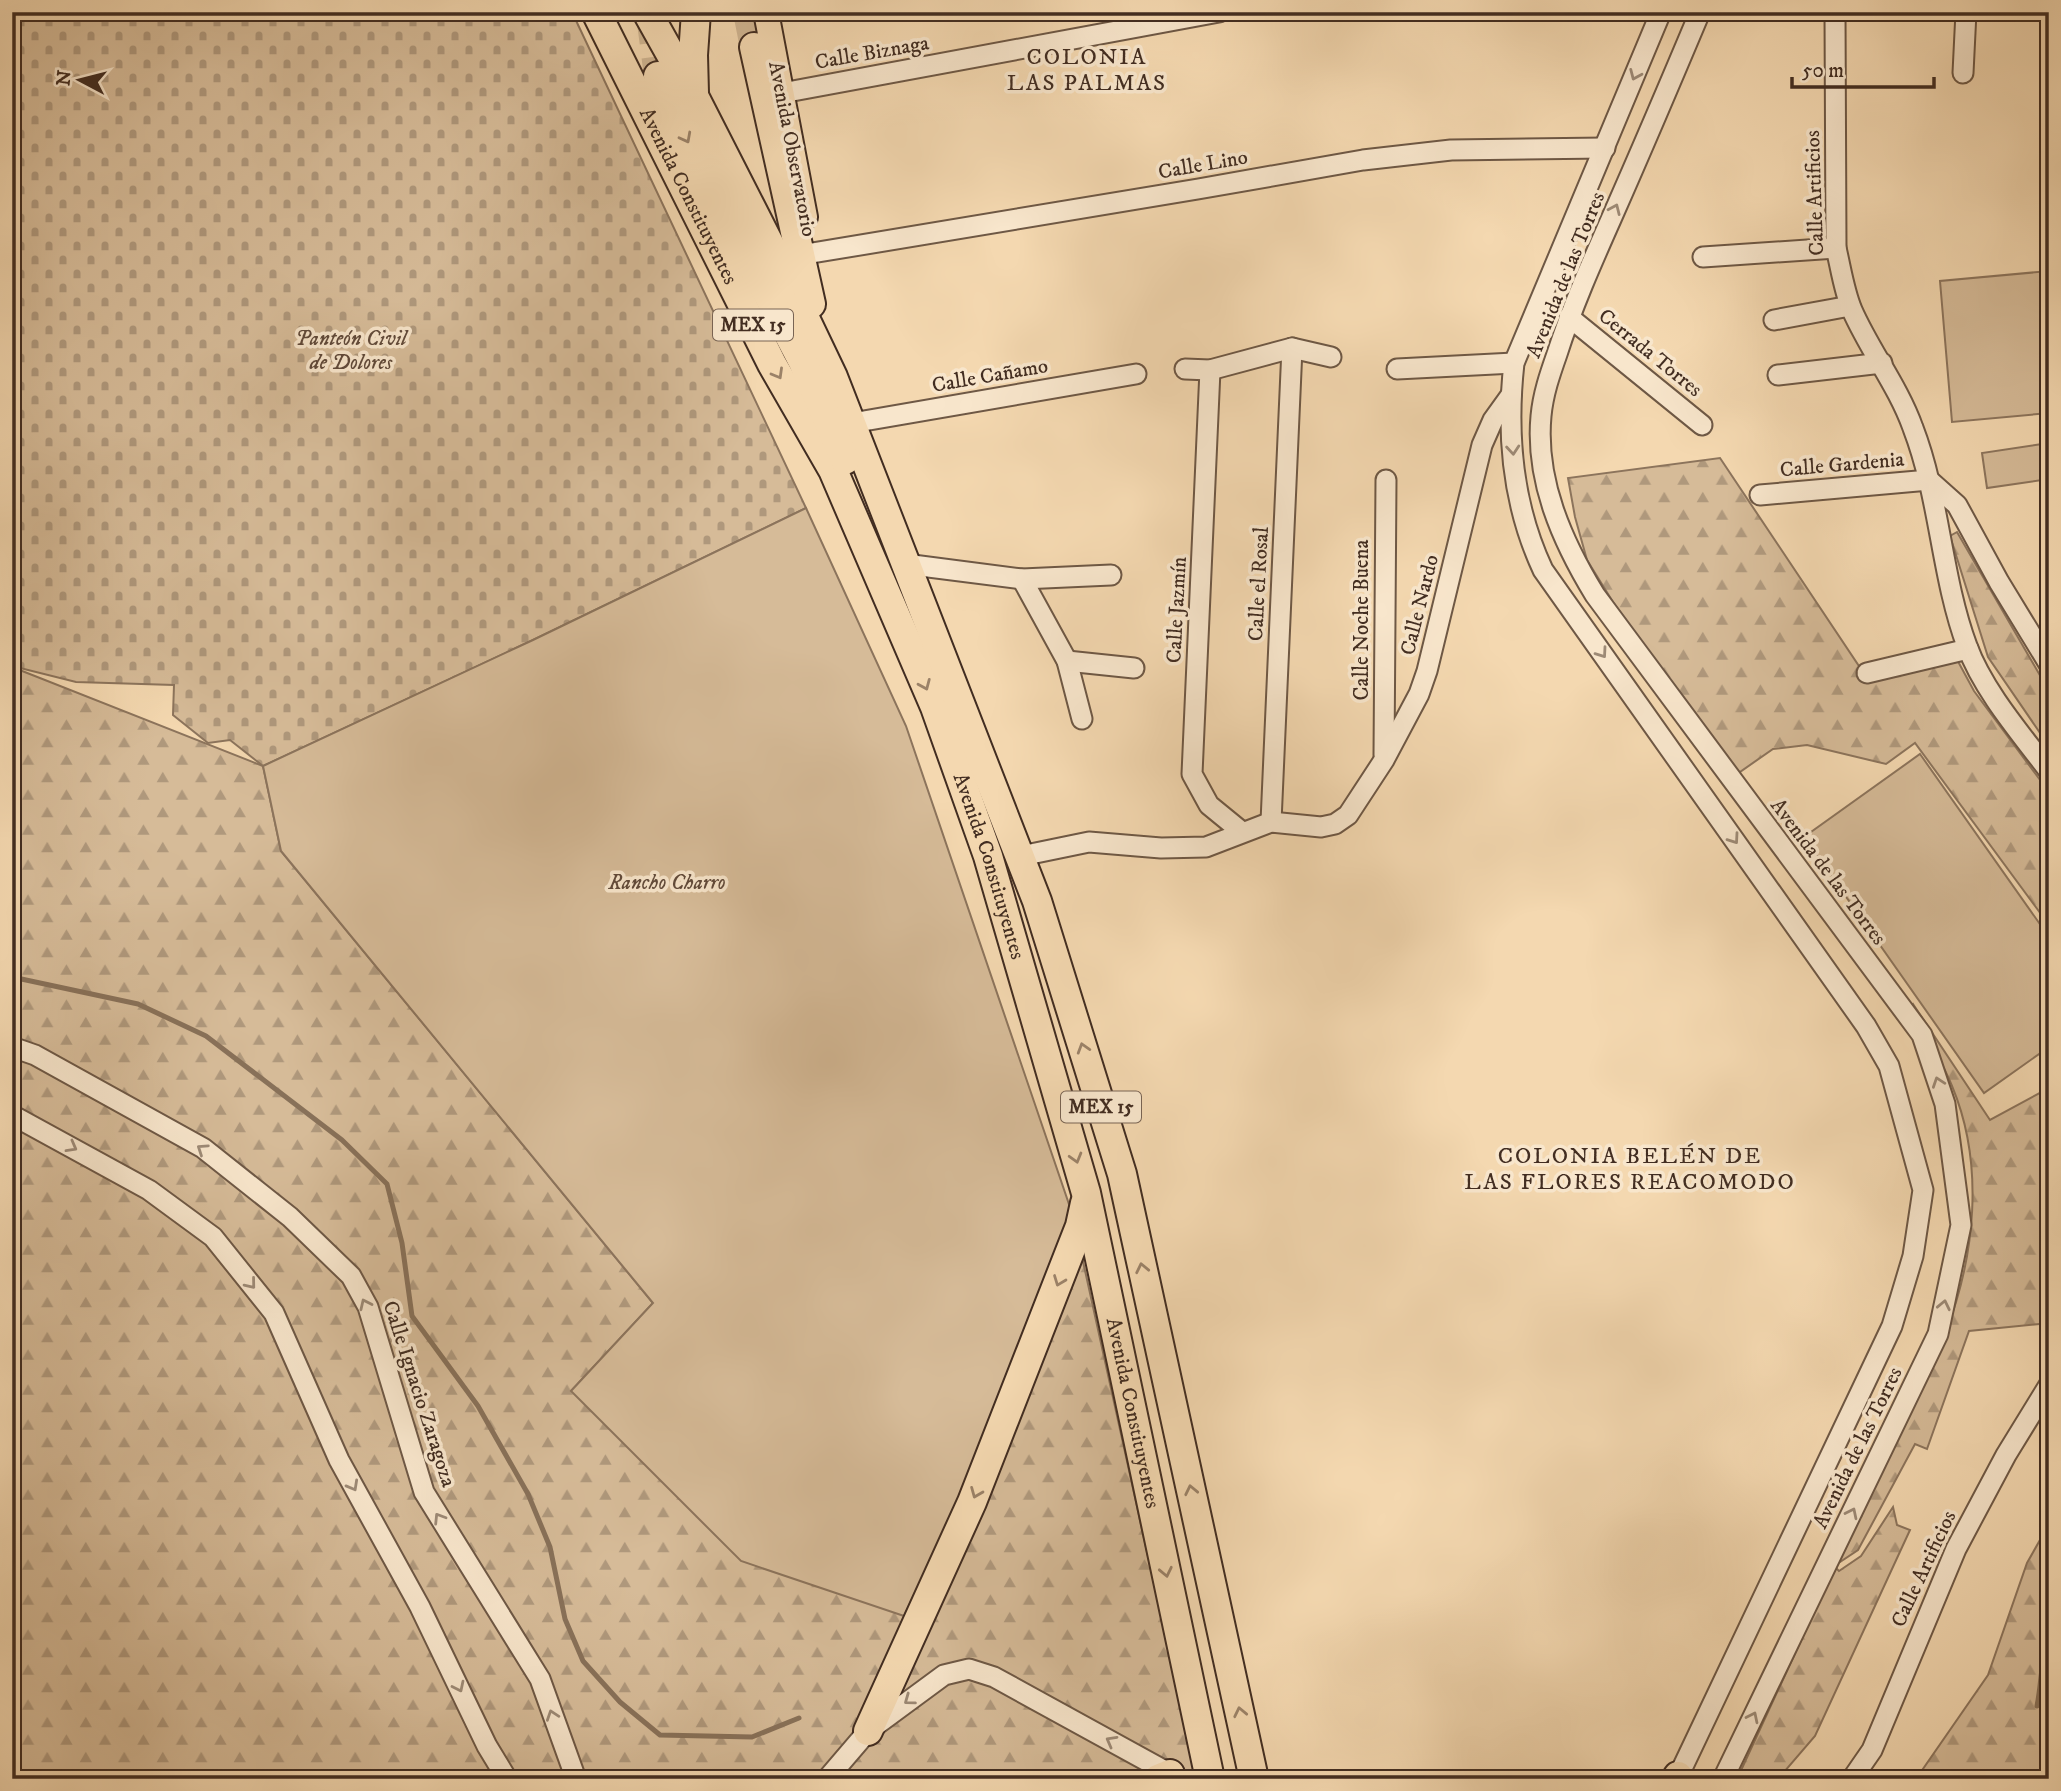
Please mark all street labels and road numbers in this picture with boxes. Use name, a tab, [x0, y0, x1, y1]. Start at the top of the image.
street label: Calle Biznaga	[813, 30, 931, 76]
street label: Avenida Observatorio	[762, 59, 822, 239]
street label: Avenida Constituyentes	[633, 104, 743, 289]
street label: Calle Artificios	[1800, 130, 1830, 256]
street label: Calle Lino	[1156, 144, 1250, 186]
street label: Avenida de las Torres	[1521, 188, 1611, 362]
street label: Cerrada Torres	[1593, 303, 1707, 403]
road number: MEX 15	[713, 310, 793, 340]
street label: Calle Cañamo	[930, 353, 1050, 399]
street label: Calle Gardenia	[1779, 447, 1905, 483]
street label: Calle el Rosal	[1243, 525, 1275, 642]
street label: Calle Noche Buena	[1349, 540, 1375, 700]
street label: Calle Nardo	[1395, 552, 1445, 658]
street label: Calle Jazmín	[1161, 556, 1193, 664]
street label: Avenida Constituyentes	[947, 770, 1030, 963]
street label: Avenida de las Torres	[1764, 794, 1892, 950]
road number: MEX 15	[1061, 1092, 1141, 1122]
street label: Calle Ignacio Zaragoza	[377, 1298, 461, 1490]
street label: Avenida Constituyentes	[1100, 1315, 1165, 1511]
street label: Avenida de las Torres	[1808, 1363, 1908, 1533]
street label: Calle Artificios	[1886, 1507, 1962, 1631]

